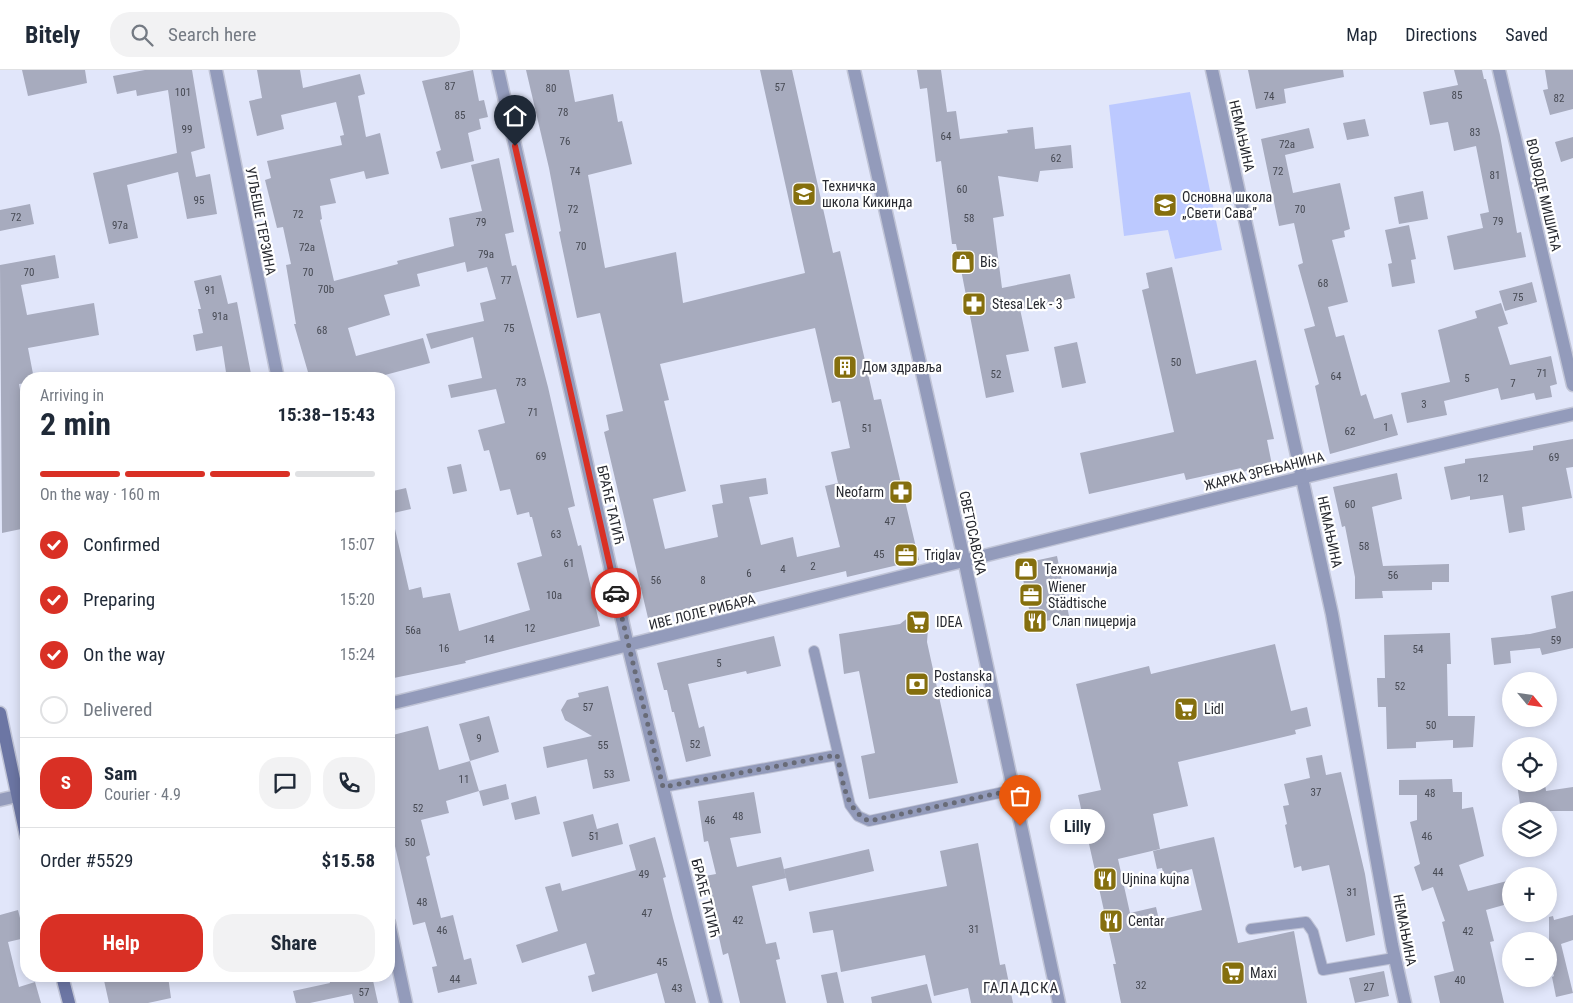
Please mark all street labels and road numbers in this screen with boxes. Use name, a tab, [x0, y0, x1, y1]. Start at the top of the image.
street label: НЕМАЊИНА	[1226, 99, 1258, 173]
street label: ВОЈВОДЕ МИШИЋА	[1523, 137, 1565, 253]
street label: УГЉЕШЕ ТЕРЗИНА	[243, 166, 279, 276]
street label: ЖАРКА ЗРЕЊАНИНА	[1202, 448, 1326, 494]
street label: БРАЋЕ ТАТИЋ	[594, 464, 628, 546]
street label: СВЕТОСАВСКА	[956, 489, 990, 577]
street label: НЕМАЊИНА	[1315, 495, 1345, 569]
street label: ИВЕ ЛОЛЕ РИБАРА	[647, 591, 757, 633]
street label: БРАЋЕ ТАТИЋ	[688, 857, 724, 939]
street label: НЕМАЊИНА	[1390, 893, 1420, 967]

